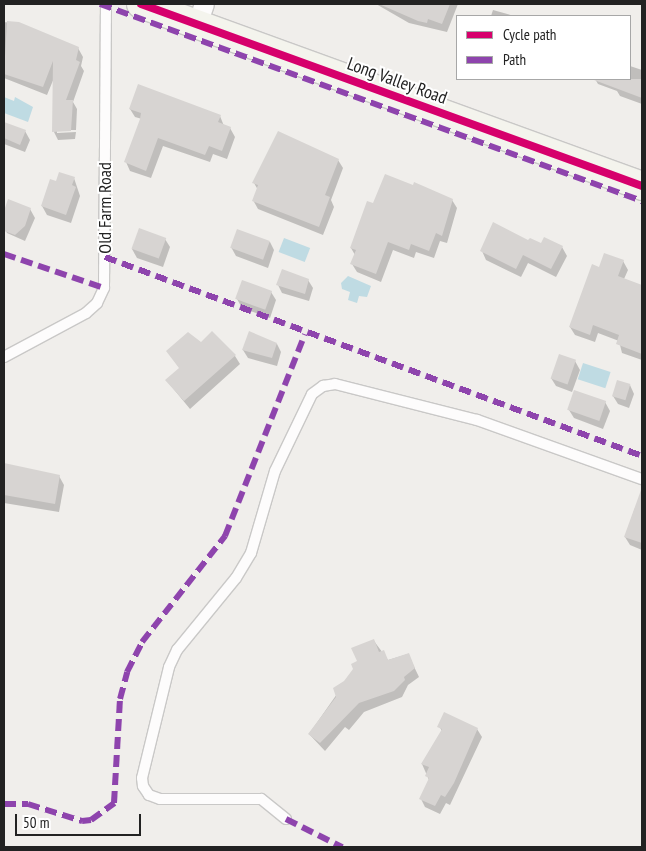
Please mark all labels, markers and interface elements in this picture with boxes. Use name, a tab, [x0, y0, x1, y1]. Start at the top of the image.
legend	[456, 15, 631, 80]
text: Cycle path	[503, 25, 556, 44]
text: Path	[503, 50, 526, 69]
street label: Long Valley Road	[344, 53, 450, 109]
street label: Old Farm Road	[94, 162, 116, 254]
scale bar	[18, 804, 144, 836]
text: 50 m	[23, 813, 49, 832]

